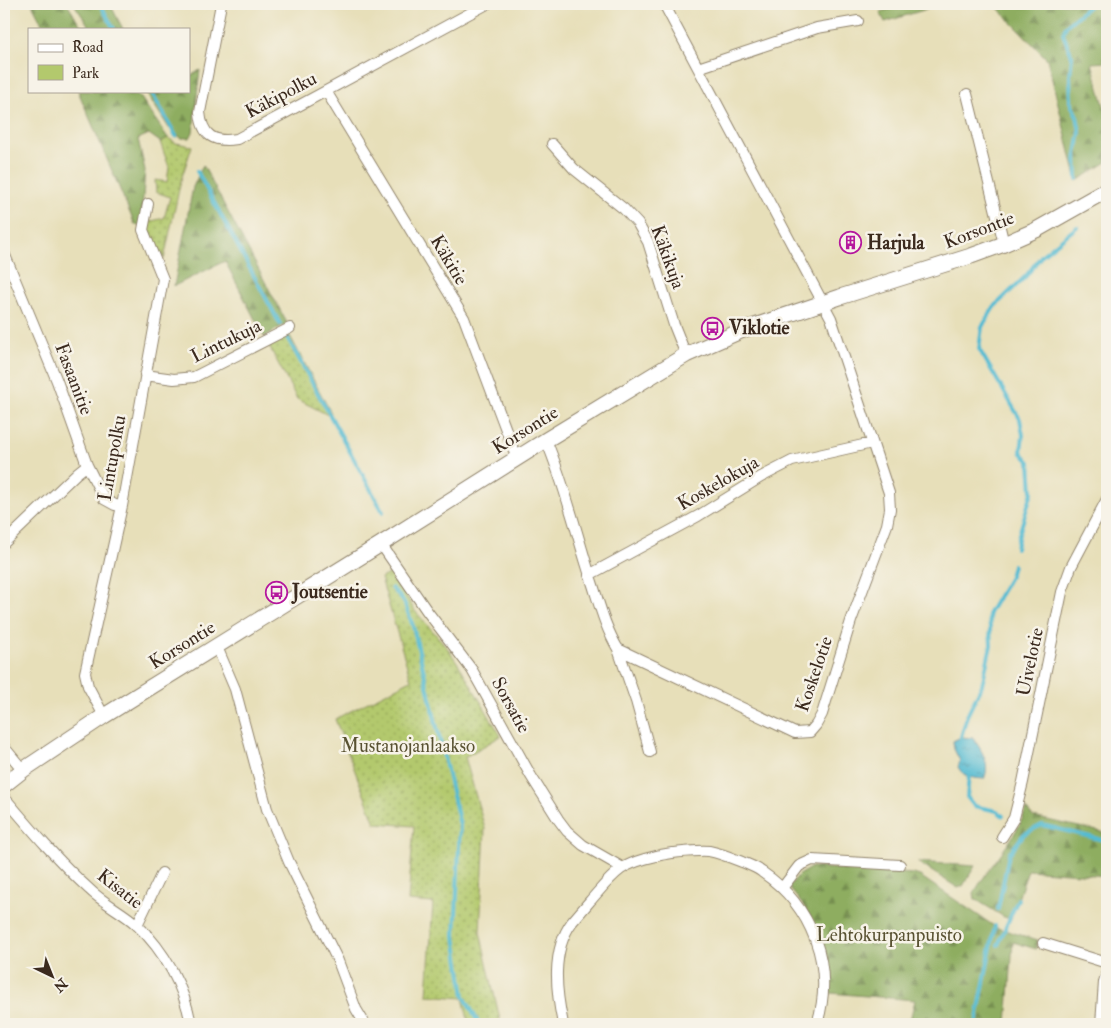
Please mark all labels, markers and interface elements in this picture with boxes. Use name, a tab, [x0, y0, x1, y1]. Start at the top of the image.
legend	[28, 28, 190, 92]
text: Road	[72, 38, 104, 57]
text: Park	[72, 64, 99, 83]
street label: Käkipolku	[241, 66, 321, 125]
street label: Korsontie	[940, 206, 1018, 254]
street label: Käkikuja	[645, 222, 691, 292]
street label: Käkitie	[425, 231, 473, 289]
building icon: Harjula	[839, 231, 863, 255]
place label: Harjula	[867, 231, 926, 255]
street label: Lintukuja	[187, 314, 265, 368]
bus stop icon: Viklotie	[701, 316, 725, 340]
place label: Viklotie	[728, 316, 790, 340]
street label: Fasaanitie	[49, 340, 99, 418]
street label: Korsontie	[487, 400, 563, 460]
street label: Lintupolku	[93, 413, 132, 503]
street label: Koskelokuja	[673, 450, 763, 516]
bus stop icon: Joutsentie	[264, 580, 288, 604]
place label: Joutsentie	[291, 580, 368, 604]
street label: Korsontie	[144, 615, 220, 675]
street label: Uivelotie	[1011, 625, 1049, 699]
street label: Koskelotie	[790, 633, 838, 715]
street label: Sorsatie	[486, 673, 536, 737]
park label: Mustanojanlaakso	[341, 734, 475, 758]
street label: Kisatie	[92, 864, 148, 914]
park label: Lehtokurpanpuisto	[816, 923, 962, 948]
north arrow	[28, 950, 78, 1000]
text: N	[50, 974, 72, 996]

